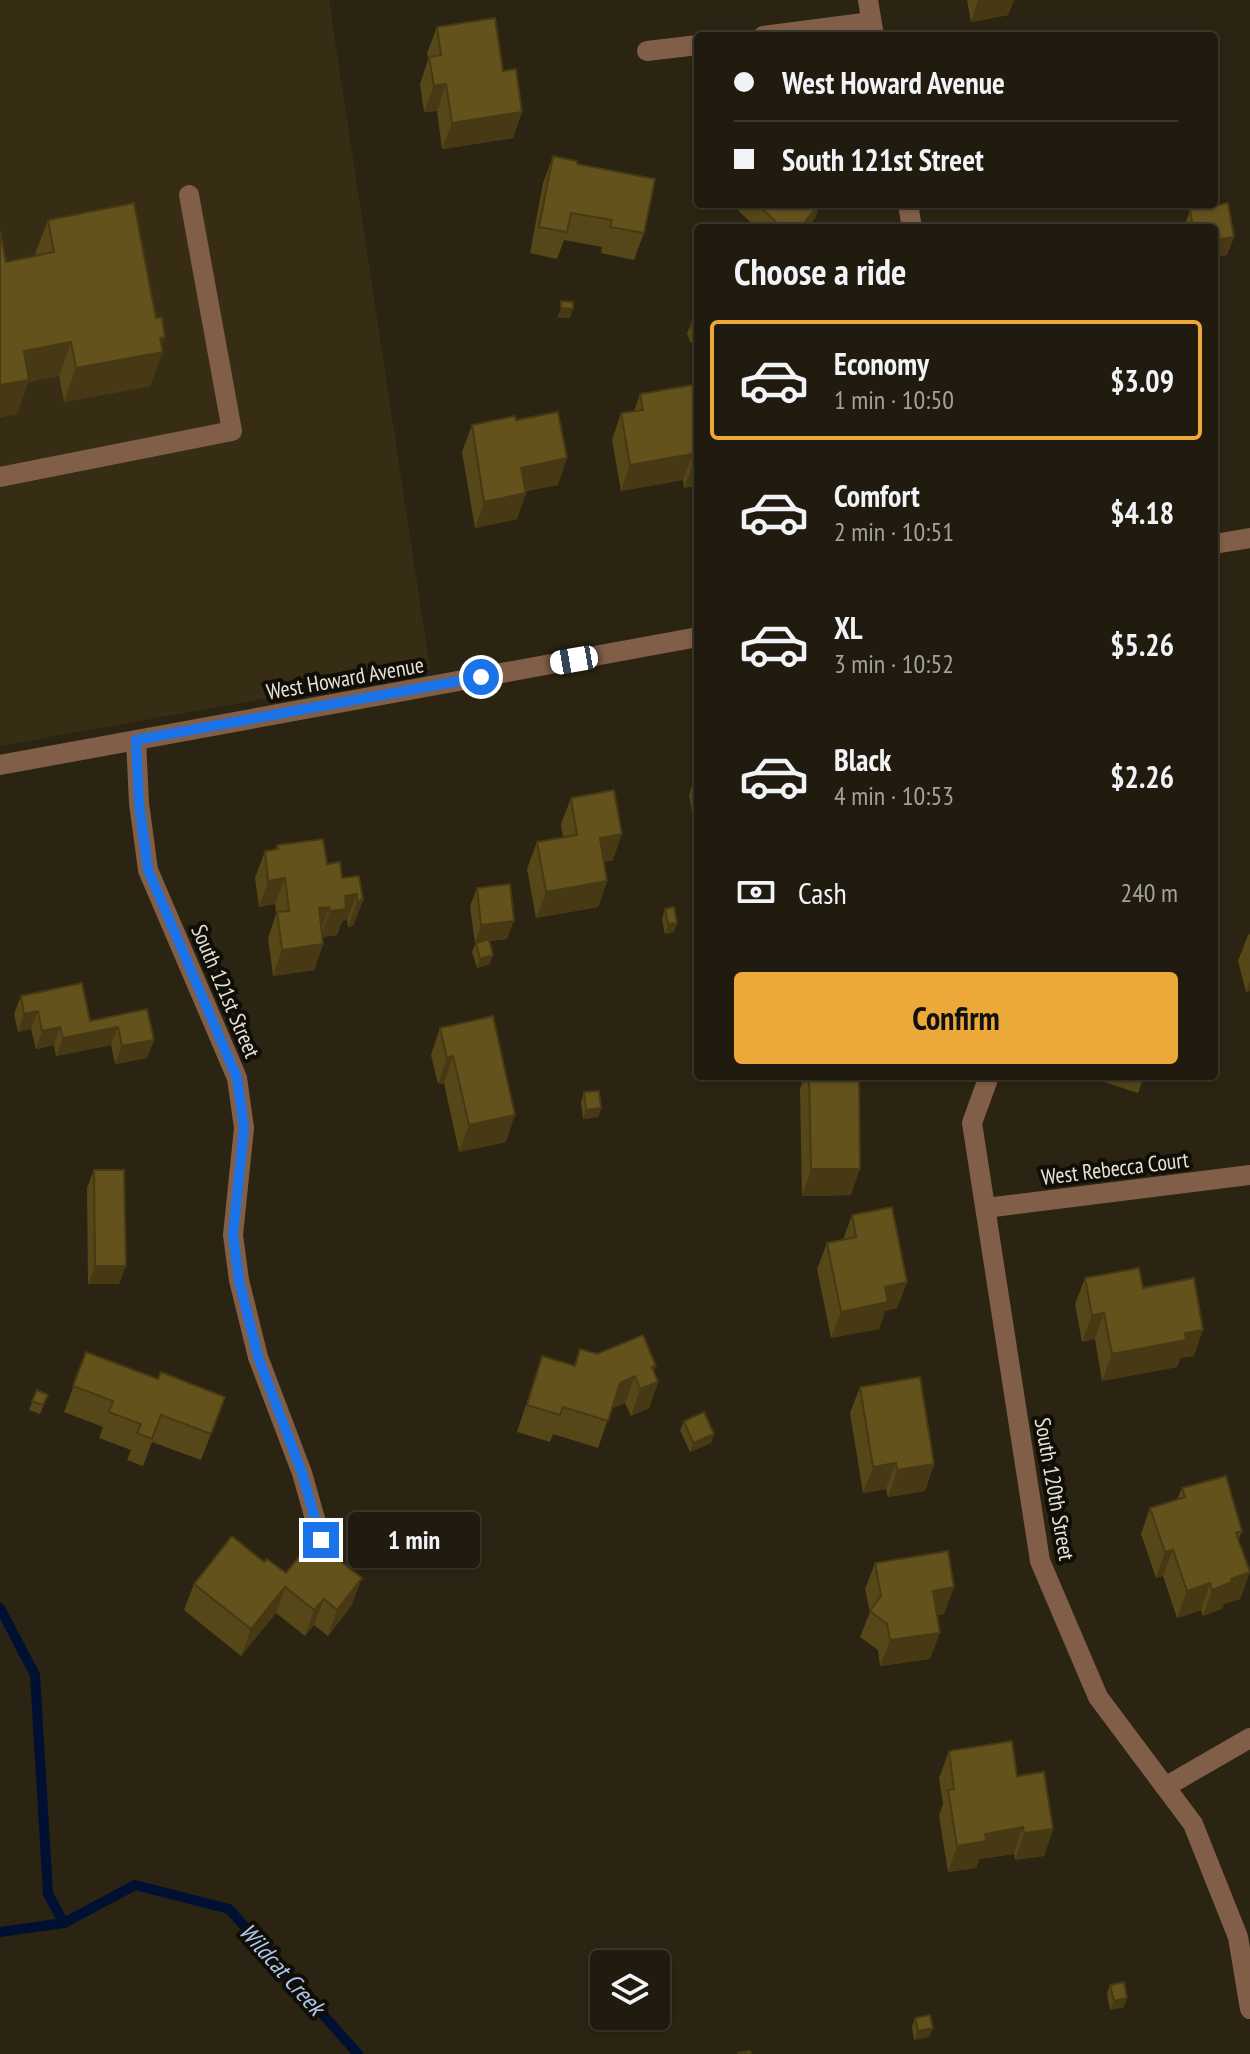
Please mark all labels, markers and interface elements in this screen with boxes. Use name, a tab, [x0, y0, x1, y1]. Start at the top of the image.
text: West Howard Avenue	[782, 63, 1005, 102]
text: South 121st Street	[782, 140, 984, 179]
text: Choose a ride	[734, 248, 906, 295]
icon: car	[738, 344, 810, 416]
text: Economy	[834, 344, 929, 383]
text: $3.09	[1110, 361, 1174, 400]
text: 1 min · 10:50	[834, 383, 954, 416]
icon: car	[738, 476, 810, 548]
text: Comfort	[834, 476, 920, 515]
text: $4.18	[1110, 493, 1174, 532]
text: 2 min · 10:51	[834, 515, 954, 548]
icon: car	[738, 608, 810, 680]
text: XL	[834, 608, 863, 647]
text: $5.26	[1110, 625, 1174, 664]
car	[548, 644, 600, 676]
text: 3 min · 10:52	[834, 647, 954, 680]
street label: West Howard Avenue	[264, 650, 426, 706]
route start	[463, 659, 499, 695]
icon: car	[738, 740, 810, 812]
text: Black	[834, 740, 891, 779]
text: $2.26	[1110, 757, 1174, 796]
text: 4 min · 10:53	[834, 779, 954, 812]
icon: cash	[734, 870, 778, 914]
text: Cash	[798, 873, 847, 912]
text: 240 m	[1120, 876, 1178, 909]
street label: South 121st Street	[185, 920, 267, 1062]
button: Confirm	[734, 972, 1178, 1064]
street label: West Rebecca Court	[1040, 1145, 1190, 1191]
street label: South 120th Street	[1029, 1415, 1081, 1563]
callout: 1 min	[349, 1512, 481, 1568]
route end	[303, 1522, 339, 1558]
text: 1 min	[388, 1523, 440, 1556]
water label: Wildcat Creek	[233, 1917, 333, 2023]
map controls	[590, 1950, 670, 2030]
button: layers	[590, 1950, 670, 2030]

